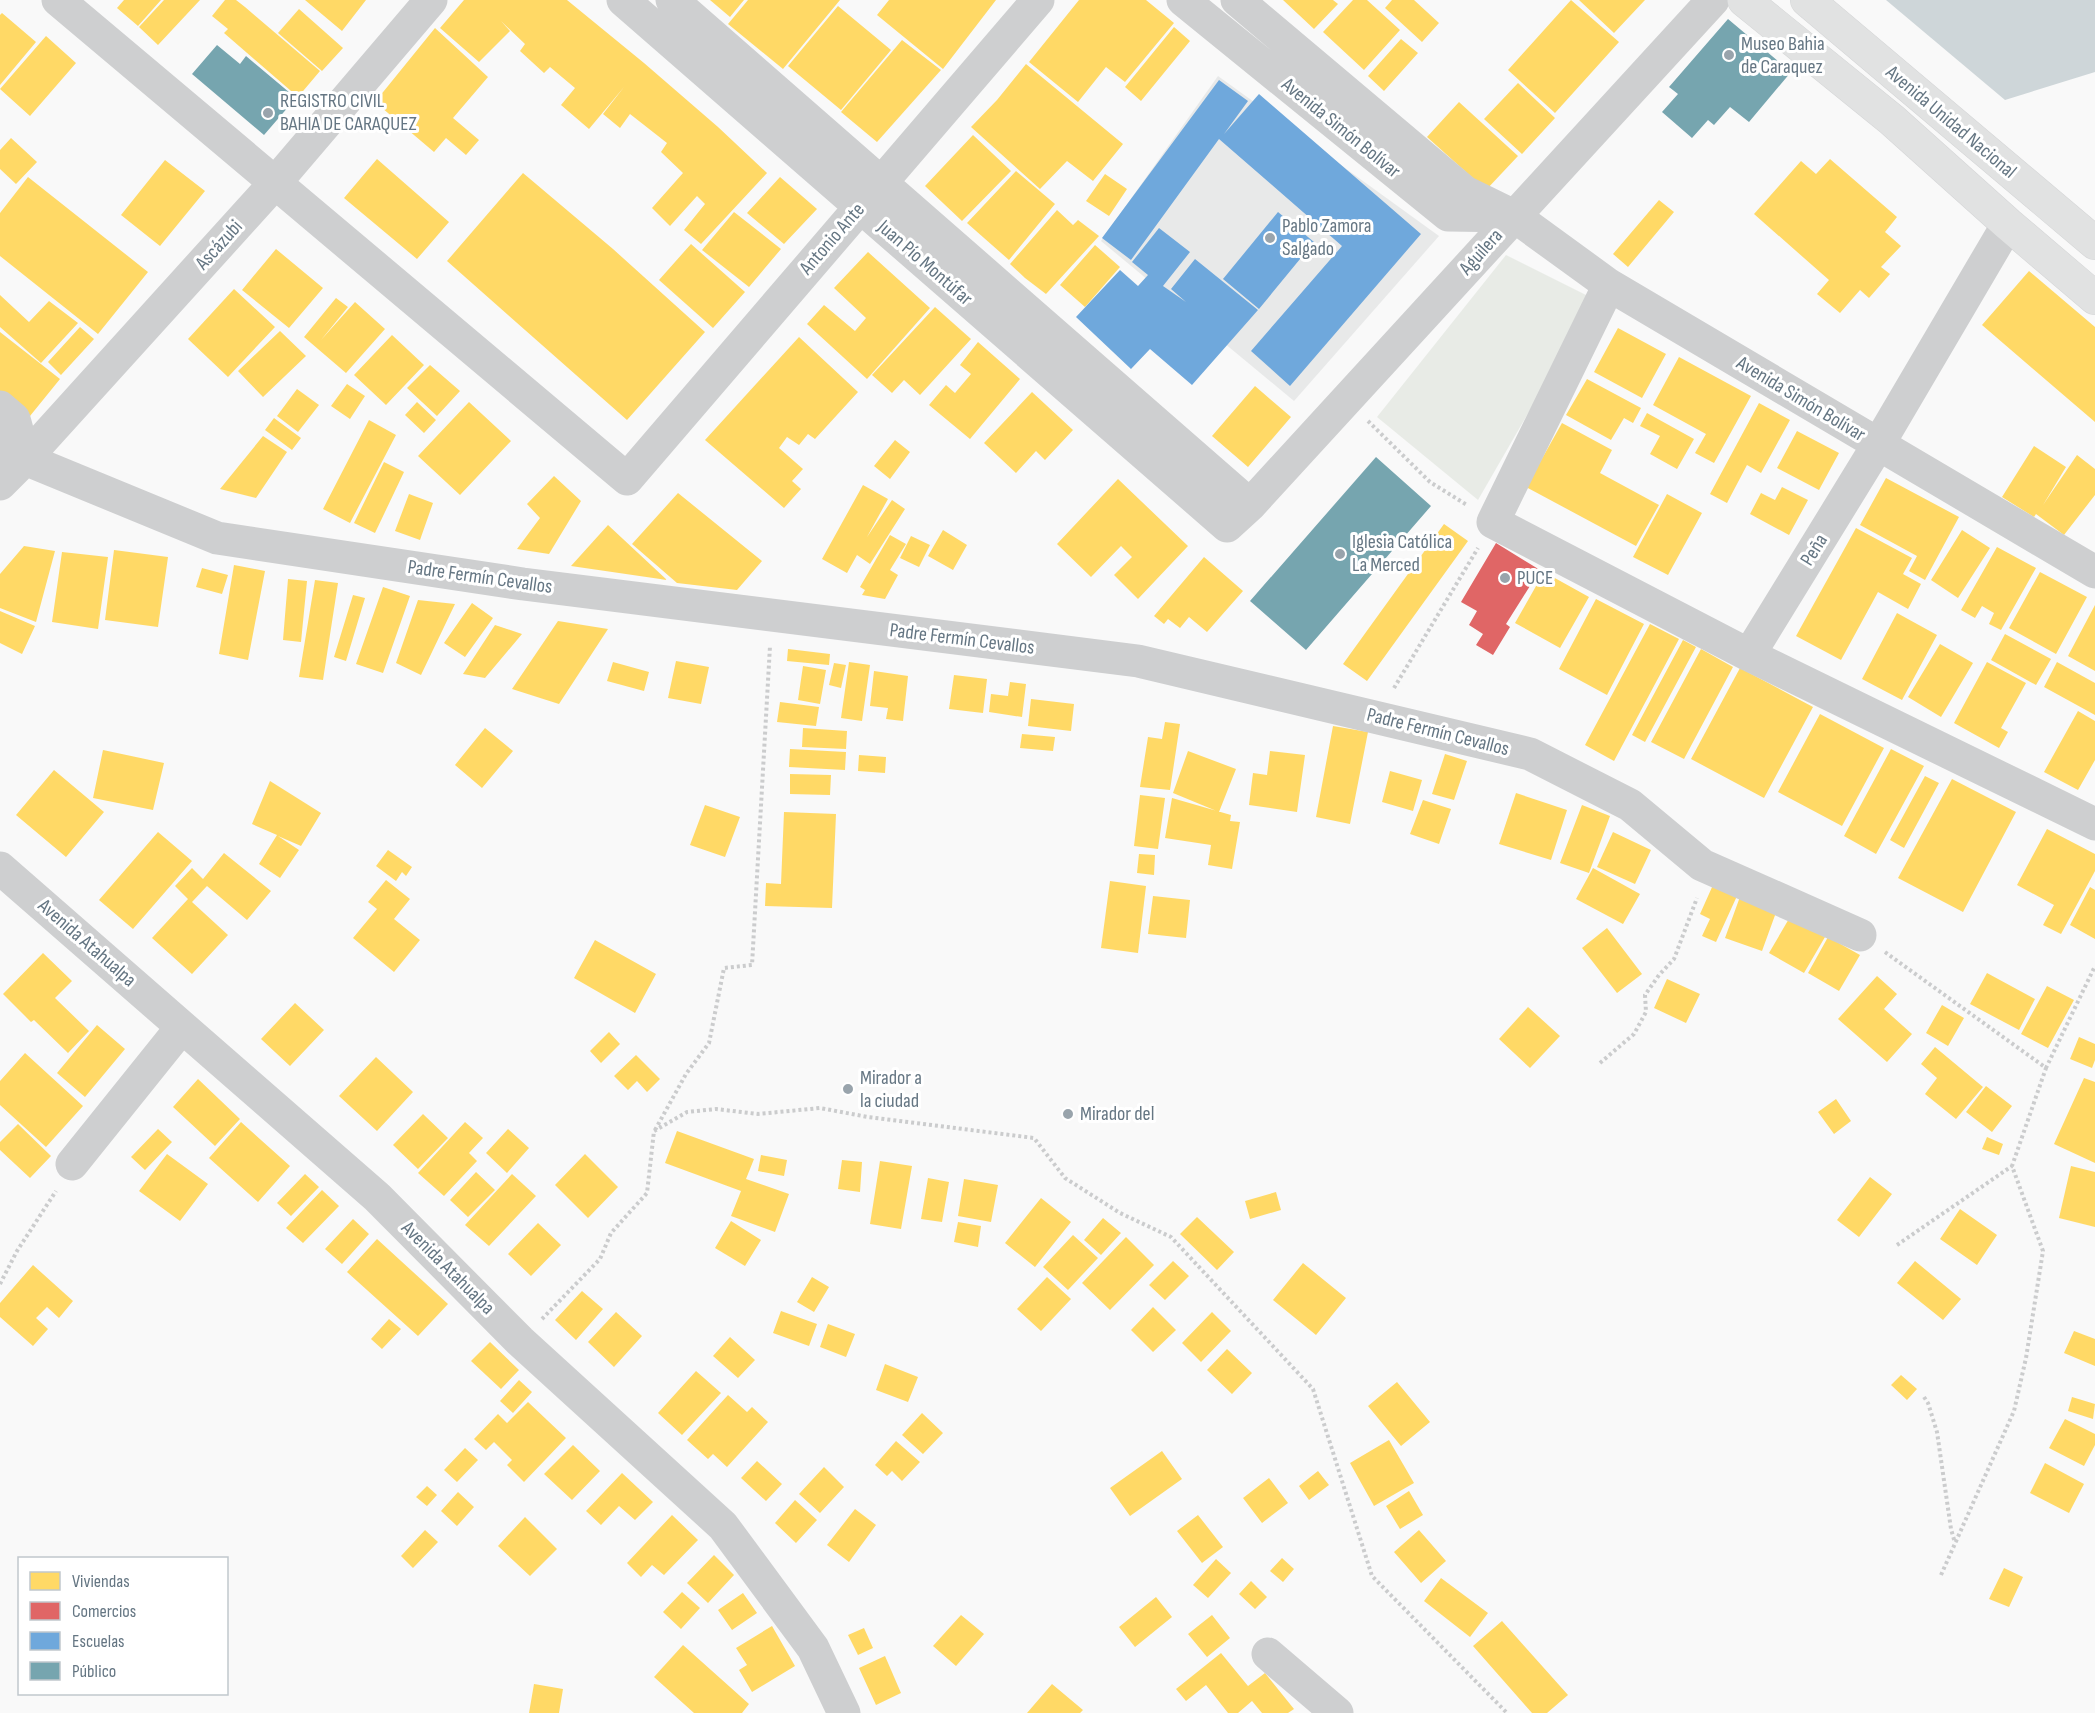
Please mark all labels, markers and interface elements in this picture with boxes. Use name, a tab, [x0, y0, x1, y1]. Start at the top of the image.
place label: Museo Bahia de Caraquez	[1741, 32, 1825, 79]
marker: Museo Bahia de Caraquez	[1722, 48, 1736, 62]
street label: Avenida Unidad Nacional	[1880, 60, 2021, 184]
street label: Avenida Simón Bolívar	[1276, 72, 1406, 183]
place label: REGISTRO CIVIL BAHIA DE CARAQUEZ	[280, 89, 417, 136]
marker: REGISTRO CIVIL BAHIA DE CARAQUEZ	[261, 106, 275, 120]
street label: Antonio Ante	[794, 198, 870, 281]
place label: Pablo Zamora Salgado	[1282, 214, 1371, 261]
street label: Ascázubi	[190, 215, 248, 276]
street label: Juan Pío Montúfar	[872, 215, 978, 311]
street label: Aguilera	[1453, 224, 1508, 281]
marker: Pablo Zamora Salgado	[1263, 231, 1277, 245]
street label: Avenida Simón Bolívar	[1731, 351, 1870, 447]
place label: Iglesia Católica La Merced	[1352, 530, 1452, 577]
street label: Peña	[1795, 530, 1833, 570]
marker: Iglesia Católica La Merced	[1333, 547, 1347, 561]
street label: Padre Fermín Cevallos	[406, 555, 554, 599]
place label: PUCE	[1517, 566, 1553, 590]
marker: PUCE	[1498, 571, 1512, 585]
street label: Padre Fermín Cevallos	[888, 618, 1036, 660]
street label: Padre Fermín Cevallos	[1364, 703, 1512, 761]
street label: Avenida Atahualpa	[32, 893, 141, 992]
place label: Mirador a la ciudad	[860, 1066, 922, 1113]
marker: Mirador a la ciudad	[841, 1082, 855, 1096]
place label: Mirador del	[1080, 1102, 1154, 1126]
marker: Mirador del	[1061, 1107, 1075, 1121]
street label: Avenida Atahualpa	[396, 1216, 500, 1320]
legend	[18, 1557, 228, 1695]
text: Viviendas	[72, 1571, 130, 1592]
text: Comercios	[72, 1601, 136, 1622]
text: Escuelas	[72, 1631, 125, 1652]
text: Público	[72, 1661, 116, 1682]

